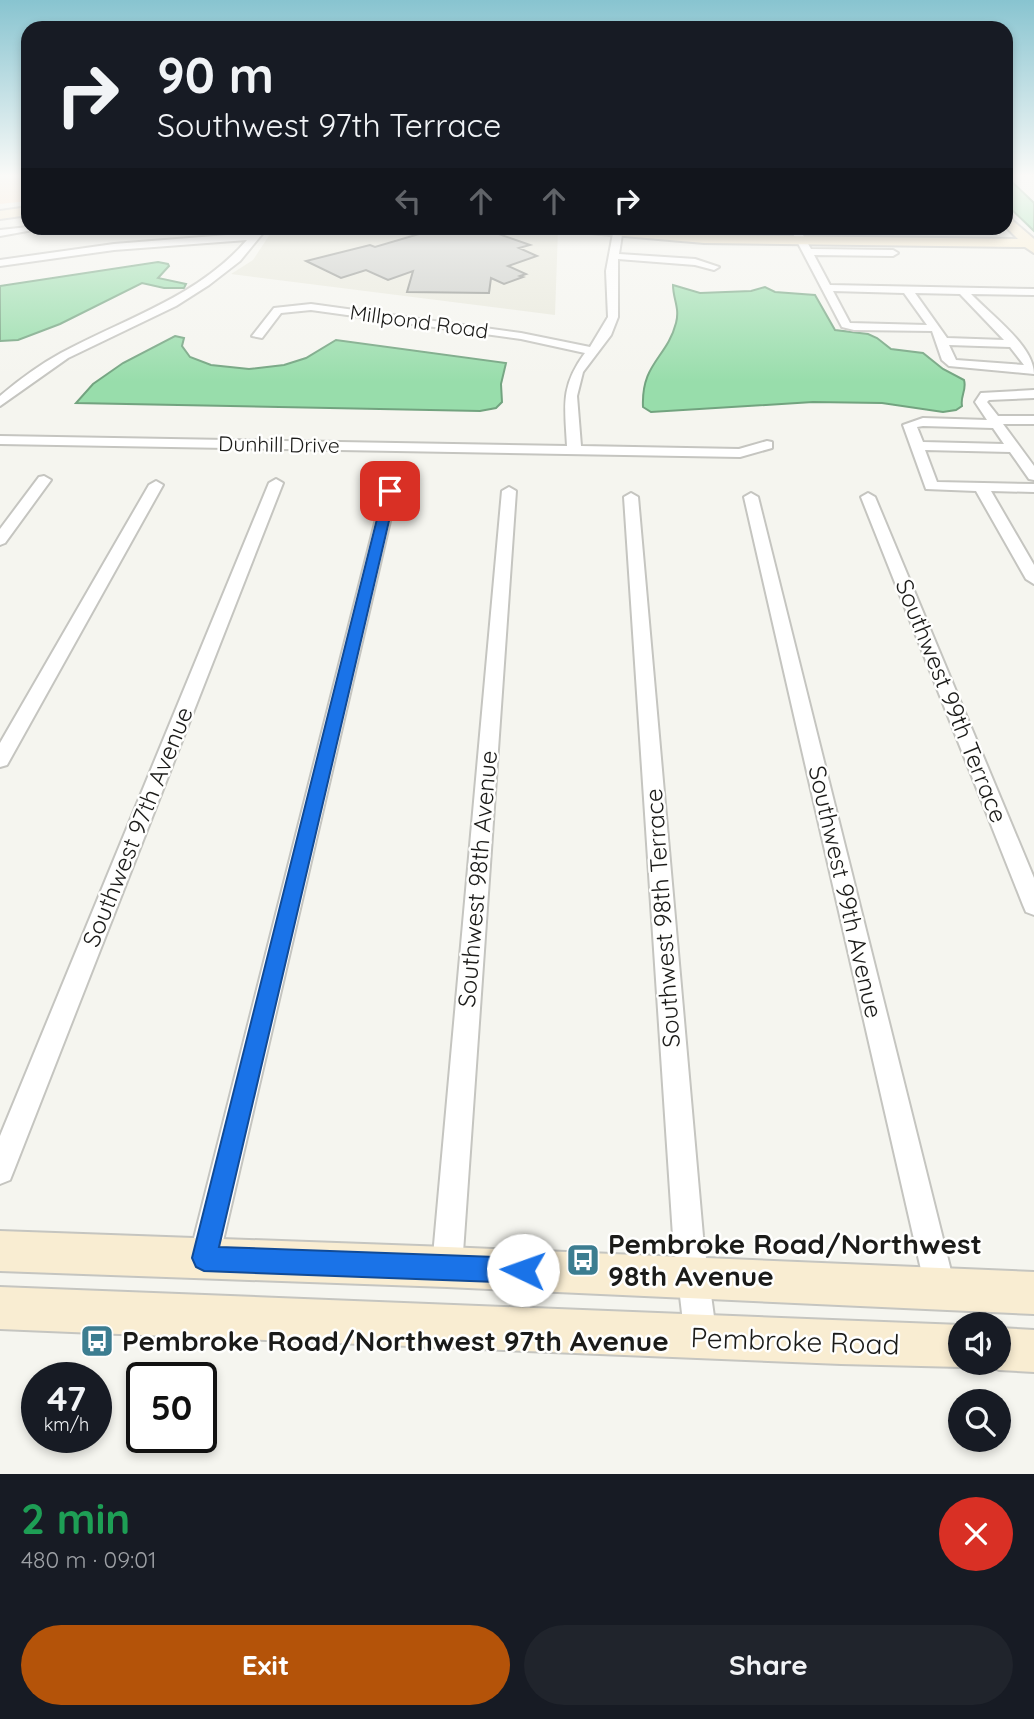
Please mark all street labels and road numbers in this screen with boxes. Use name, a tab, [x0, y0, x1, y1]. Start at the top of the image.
street label: Millpond Road	[348, 298, 490, 344]
street label: Dunhill Drive	[218, 430, 340, 458]
street label: Southwest 99th Terrace	[889, 574, 1015, 827]
street label: Southwest 97th Avenue	[75, 702, 199, 951]
street label: Southwest 98th Avenue	[451, 749, 503, 1009]
street label: Southwest 99th Avenue	[802, 763, 890, 1021]
street label: Southwest 98th Terrace	[638, 788, 686, 1049]
street label: Pembroke Road	[690, 1319, 900, 1362]

